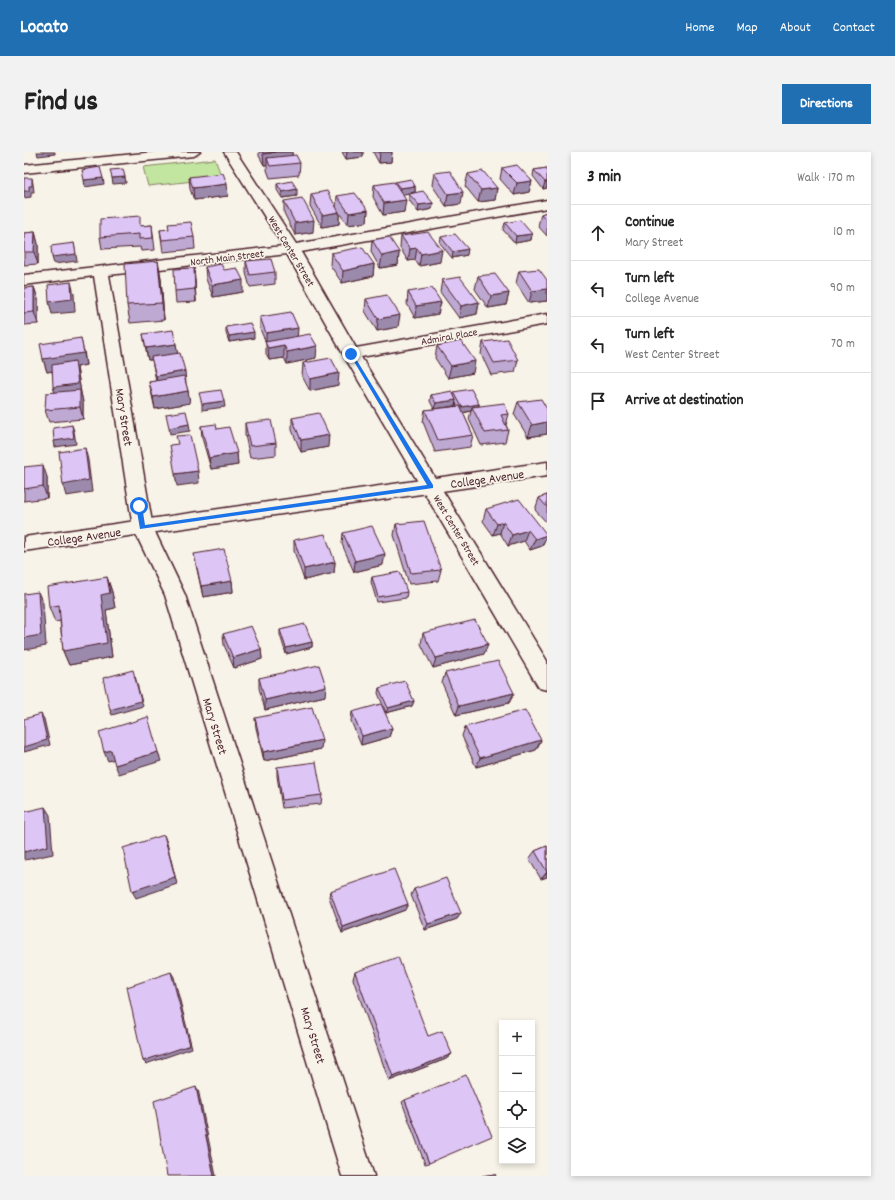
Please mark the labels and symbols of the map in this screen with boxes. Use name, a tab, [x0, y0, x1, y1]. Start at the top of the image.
street label: West Center Street	[263, 214, 318, 290]
street label: North Main Street	[190, 247, 265, 271]
street label: Admiral Place	[420, 325, 479, 351]
route end	[342, 345, 360, 363]
street label: Mary Street	[109, 387, 137, 448]
street label: College Avenue	[449, 466, 526, 495]
street label: West Center Street	[428, 493, 483, 569]
route start	[130, 497, 148, 515]
street label: College Avenue	[46, 524, 123, 553]
street label: Mary Street	[196, 696, 231, 758]
street label: Mary Street	[294, 1005, 329, 1067]

